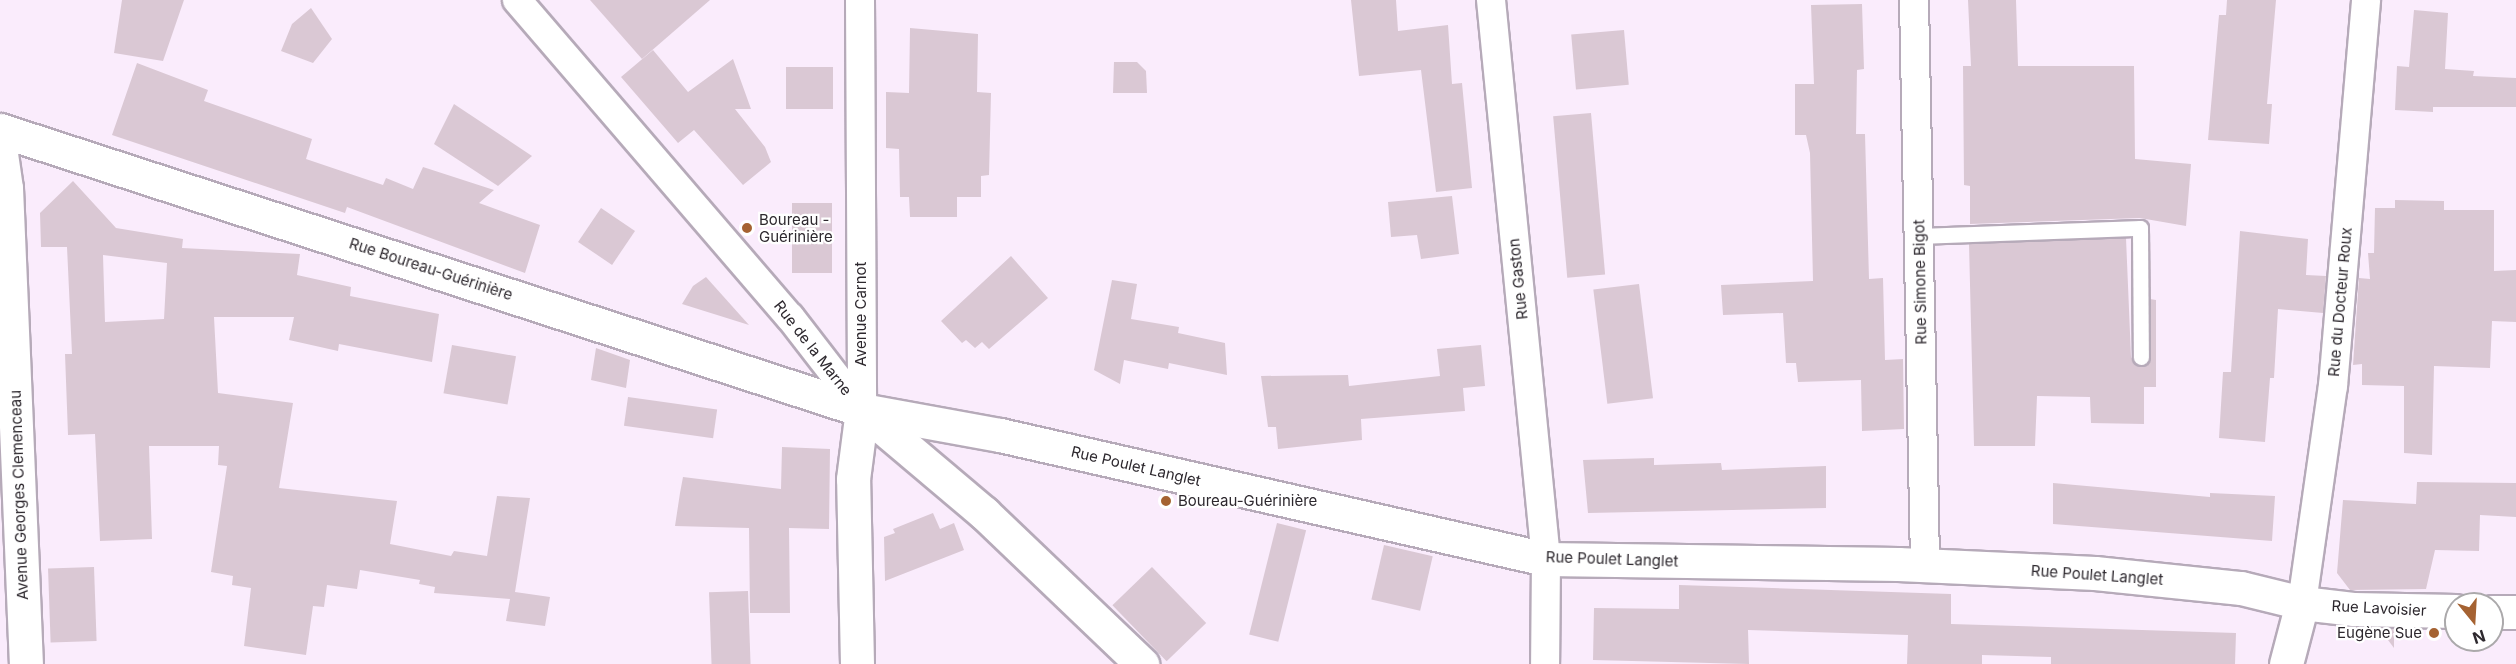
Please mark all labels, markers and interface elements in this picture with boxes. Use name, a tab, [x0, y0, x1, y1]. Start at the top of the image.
place label: Boureau - Guérinière	[759, 210, 833, 245]
street label: Rue Simone Bigot	[1910, 219, 1930, 345]
marker: Boureau - Guérinière	[740, 221, 754, 235]
street label: Rue du Docteur Roux	[2325, 227, 2355, 377]
street label: Rue Boureau-Guérinière	[347, 234, 515, 304]
street label: Rue Gaston	[1505, 237, 1531, 321]
street label: Avenue Carnot	[852, 262, 870, 366]
street label: Rue de la Marne	[770, 297, 856, 399]
street label: Avenue Georges Clemenceau	[6, 390, 32, 600]
street label: Rue Poulet Langlet	[1069, 442, 1203, 490]
place label: Boureau-Guérinière	[1178, 492, 1317, 510]
marker: Boureau-Guérinière	[1159, 494, 1173, 508]
street label: Rue Poulet Langlet	[1545, 548, 1679, 570]
street label: Rue Poulet Langlet	[2030, 561, 2164, 589]
north arrow	[2444, 592, 2504, 652]
street label: Rue Lavoisier	[2331, 597, 2427, 619]
place label: Eugène Sue	[2337, 624, 2422, 642]
marker: Eugène Sue	[2427, 626, 2441, 640]
text: N	[2470, 626, 2488, 649]

